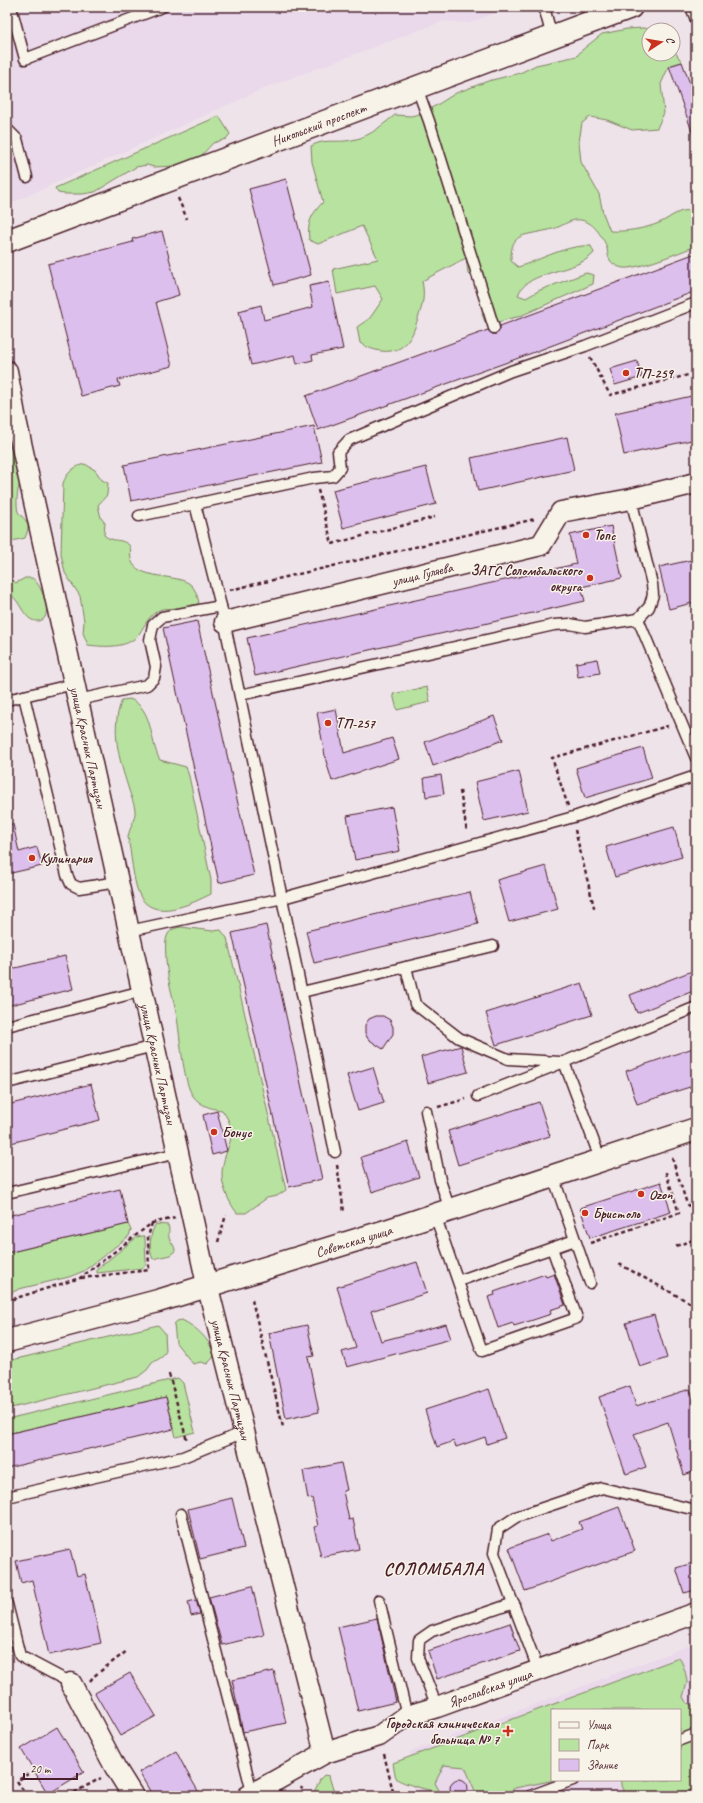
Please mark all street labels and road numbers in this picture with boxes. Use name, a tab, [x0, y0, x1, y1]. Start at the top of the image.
street label: Никольский проспект	[269, 98, 370, 150]
street label: улица Гуляева	[389, 558, 455, 590]
street label: улица Красных Партизан	[66, 684, 110, 811]
street label: улица Красных Партизан	[136, 1000, 180, 1127]
street label: Советская улица	[313, 1221, 395, 1261]
street label: улица Красных Партизан	[207, 1316, 255, 1443]
street label: Ярославская улица	[446, 1664, 535, 1711]

